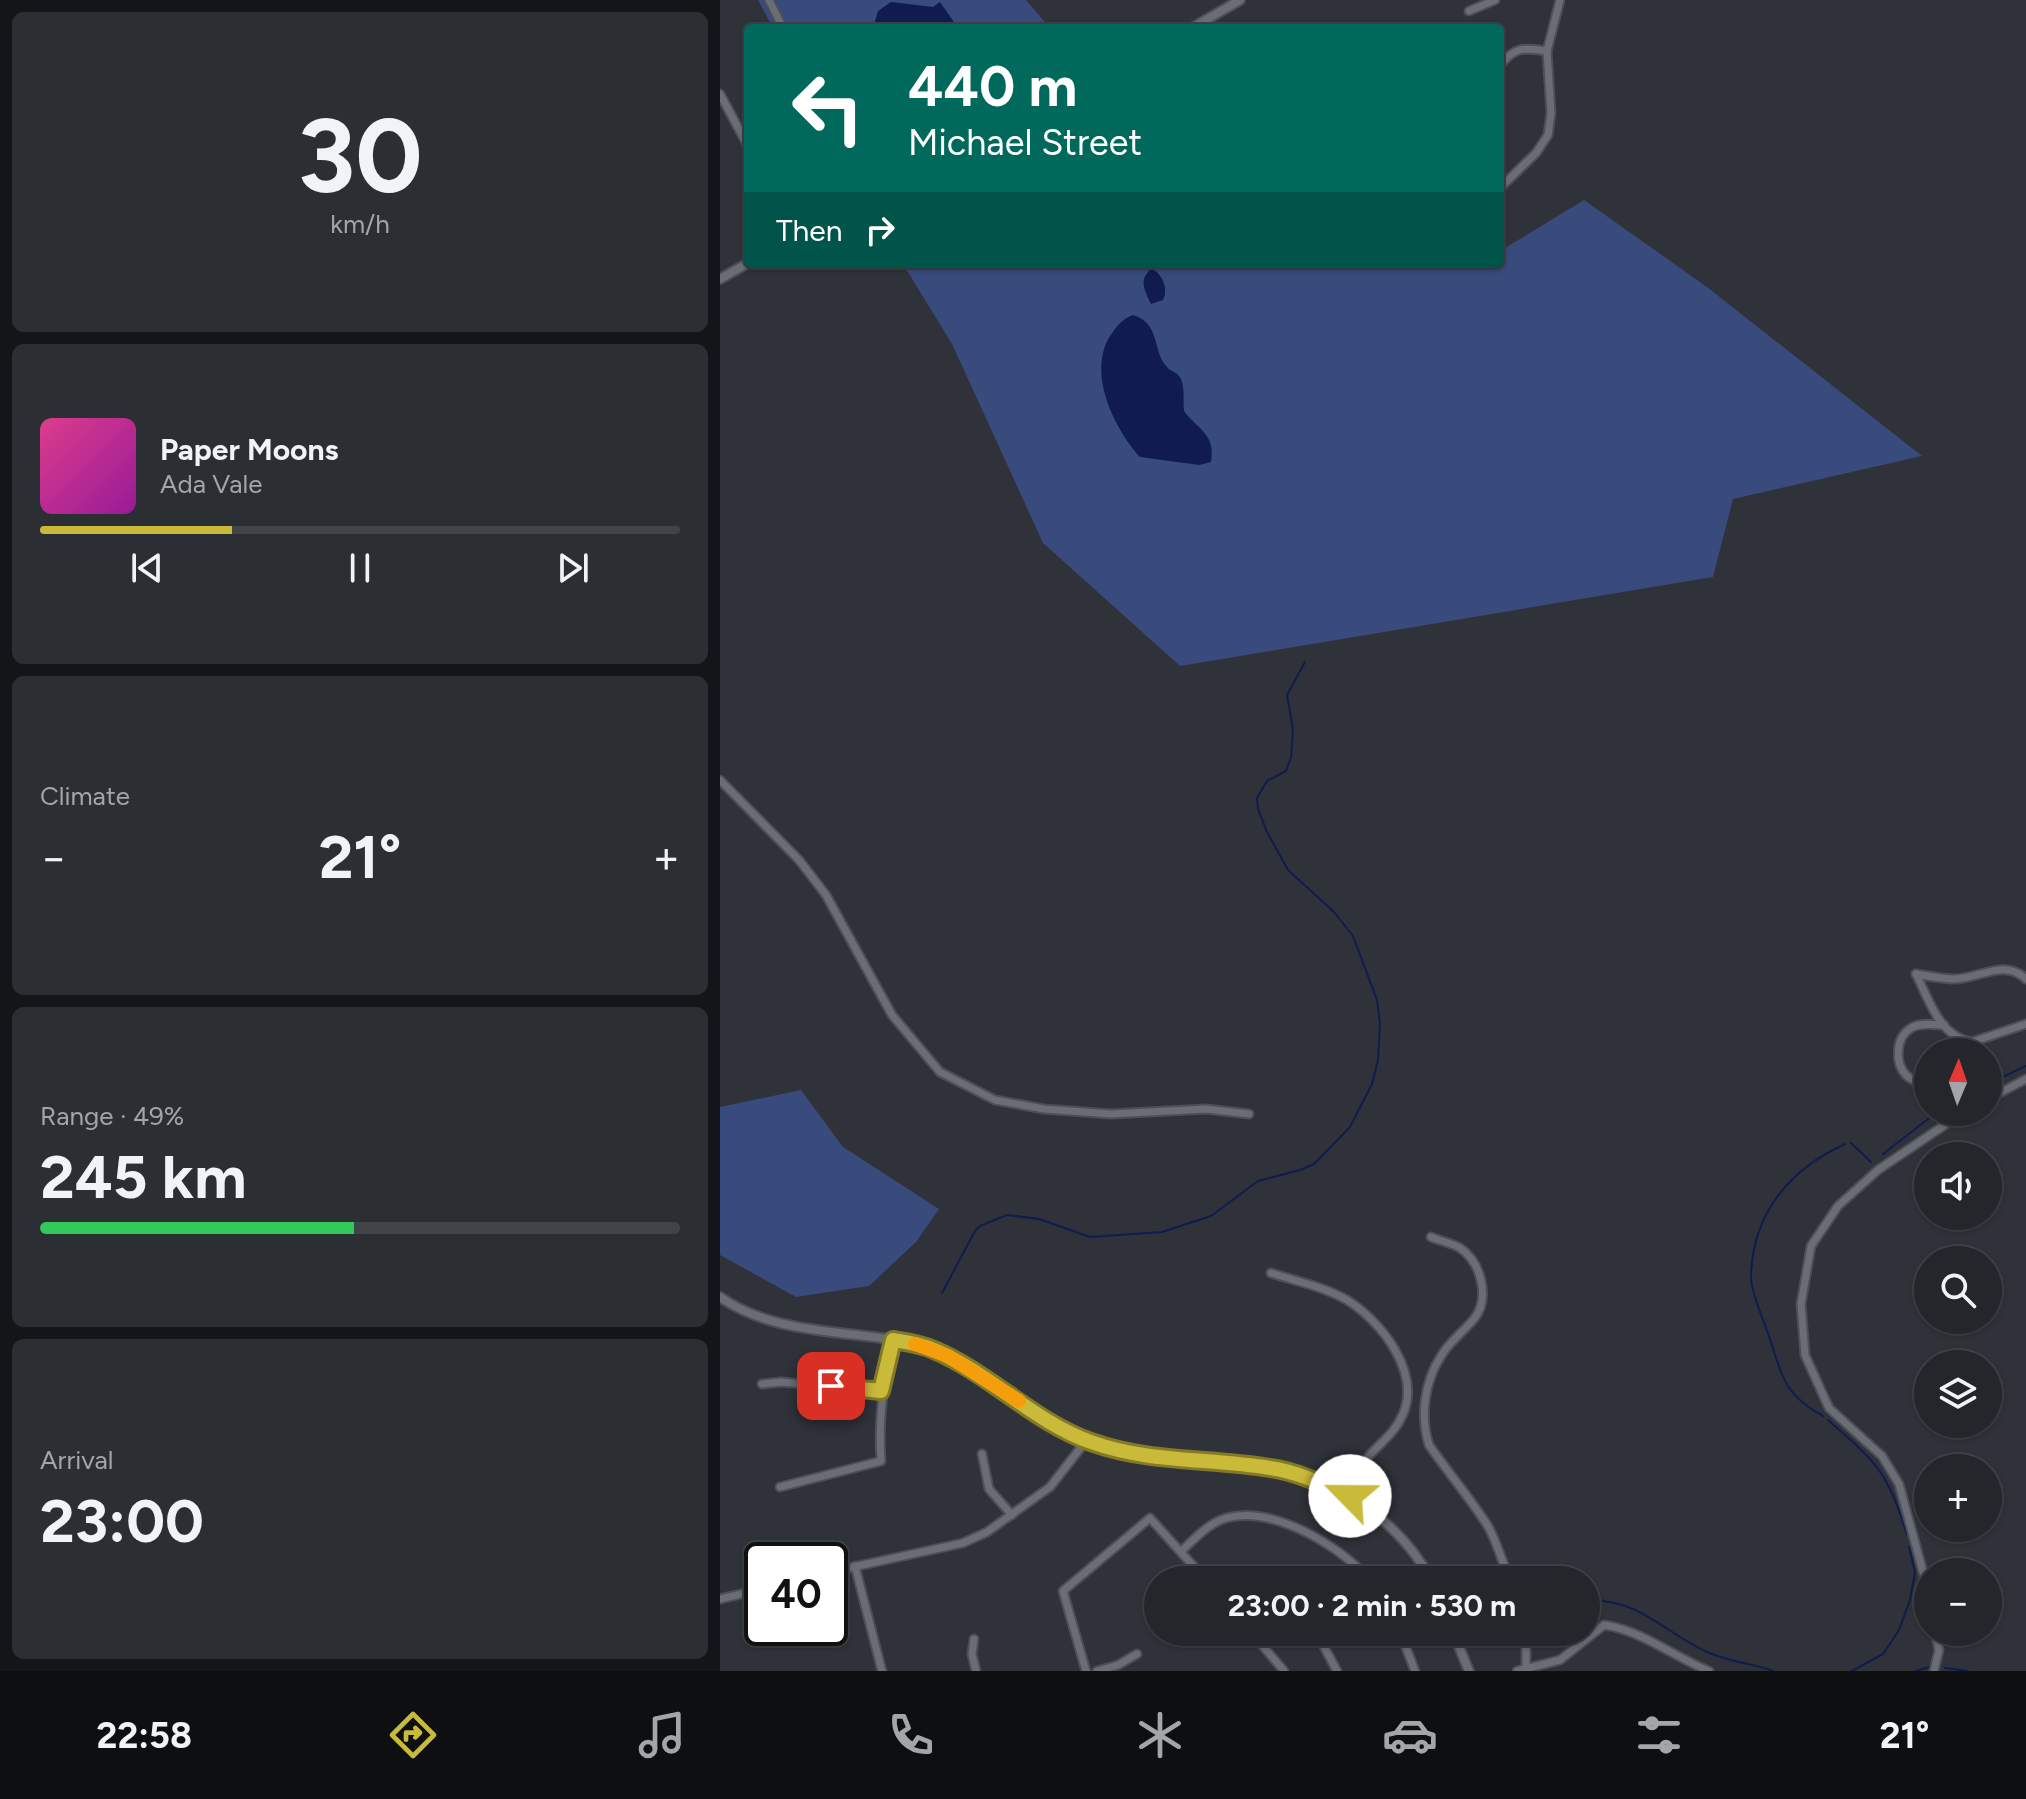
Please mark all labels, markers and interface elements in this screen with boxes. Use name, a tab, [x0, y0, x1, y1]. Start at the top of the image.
text: 440 m	[908, 53, 1077, 120]
icon: left	[776, 56, 880, 160]
text: 30	[297, 93, 423, 218]
text: Michael Street	[908, 121, 1142, 164]
text: km/h	[330, 208, 390, 240]
icon: right	[858, 208, 902, 252]
text: Then	[776, 212, 842, 249]
text: Paper Moons	[160, 431, 339, 468]
text: Ada Vale	[160, 468, 263, 500]
icon: previous	[125, 546, 169, 590]
icon: pause	[338, 546, 382, 590]
icon: next	[551, 546, 595, 590]
text: Climate	[40, 780, 130, 812]
text: 21°	[319, 821, 401, 893]
text: −	[40, 831, 67, 884]
text: +	[653, 831, 680, 884]
north arrow	[1914, 1038, 2002, 1126]
map controls	[1914, 1038, 2002, 1646]
text: Range · 49%	[40, 1100, 184, 1132]
text: 245 km	[40, 1141, 246, 1213]
button: sound	[1914, 1142, 2002, 1230]
button: search	[1914, 1246, 2002, 1334]
button: layers	[1914, 1350, 2002, 1438]
pin	[797, 1352, 865, 1420]
icon: arrive	[809, 1364, 853, 1408]
text: Arrival	[40, 1444, 113, 1476]
position arrow	[1308, 1454, 1392, 1538]
button: +	[1914, 1454, 2002, 1542]
text: 23:00	[40, 1485, 204, 1557]
speed limit sign: 40	[744, 1542, 848, 1646]
button: −	[1914, 1558, 2002, 1646]
text: 23:00 · 2 min · 530 m	[1228, 1587, 1516, 1624]
icon: directions	[385, 1707, 441, 1763]
icon: music	[634, 1707, 690, 1763]
icon: phone	[883, 1707, 939, 1763]
icon: climate	[1132, 1707, 1188, 1763]
icon: car	[1382, 1707, 1438, 1763]
icon: filters	[1631, 1707, 1687, 1763]
text: 22:58	[97, 1714, 192, 1757]
text: 21°	[1880, 1714, 1929, 1757]

